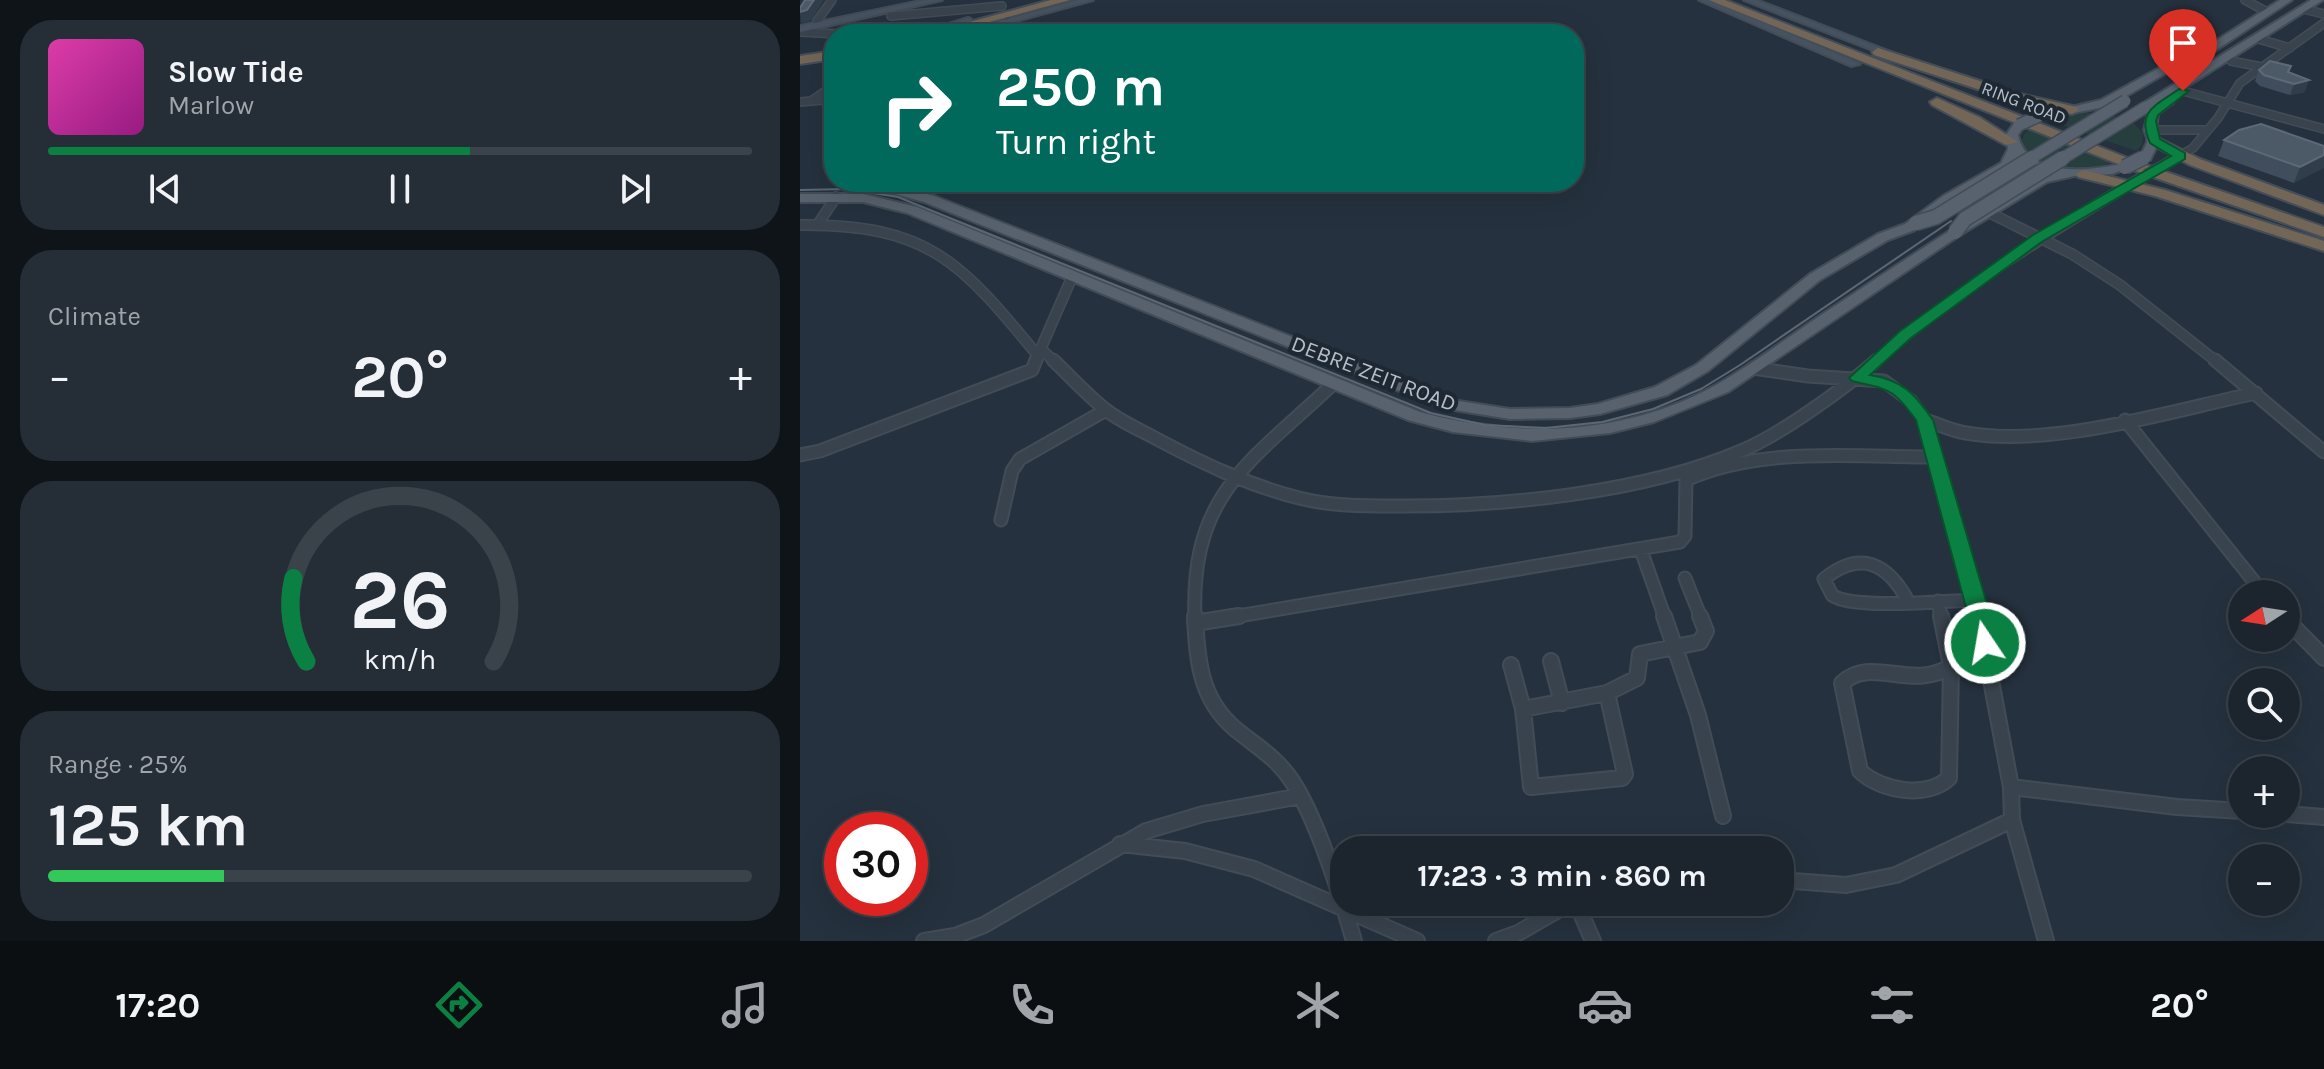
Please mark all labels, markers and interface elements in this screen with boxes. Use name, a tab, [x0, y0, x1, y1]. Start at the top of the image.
pin	[2149, 9, 2217, 91]
icon: arrive	[2161, 21, 2205, 65]
text: Slow Tide	[168, 54, 304, 90]
text: 250 m	[996, 54, 1165, 119]
icon: right	[864, 56, 968, 160]
street label: RING ROAD	[1978, 77, 2070, 129]
text: Marlow	[168, 90, 254, 121]
text: Turn right	[996, 121, 1156, 163]
icon: previous	[143, 167, 187, 211]
icon: pause	[378, 167, 422, 211]
icon: next	[613, 167, 657, 211]
text: Climate	[48, 301, 141, 332]
street label: DEBRE ZEIT ROAD	[1288, 331, 1460, 417]
text: 20°	[351, 342, 449, 412]
text: −	[48, 351, 71, 402]
text: +	[729, 351, 752, 402]
text: 26	[350, 551, 450, 648]
north arrow	[2228, 580, 2300, 652]
map controls	[2228, 580, 2300, 916]
position arrow	[1943, 601, 2027, 685]
text: km/h	[364, 643, 436, 676]
button: search	[2228, 668, 2300, 740]
text: Range · 25%	[48, 749, 188, 780]
button: +	[2228, 756, 2300, 828]
text: 125 km	[48, 790, 248, 860]
speed limit sign: 30	[824, 812, 928, 916]
button: −	[2228, 844, 2300, 916]
text: 17:23 · 3 min · 860 m	[1417, 858, 1707, 894]
icon: directions	[431, 977, 487, 1033]
icon: music	[717, 977, 773, 1033]
icon: phone	[1004, 977, 1060, 1033]
icon: climate	[1290, 977, 1346, 1033]
icon: car	[1577, 977, 1633, 1033]
icon: filters	[1864, 977, 1920, 1033]
text: 17:20	[115, 984, 200, 1026]
text: 20°	[2150, 984, 2209, 1026]

